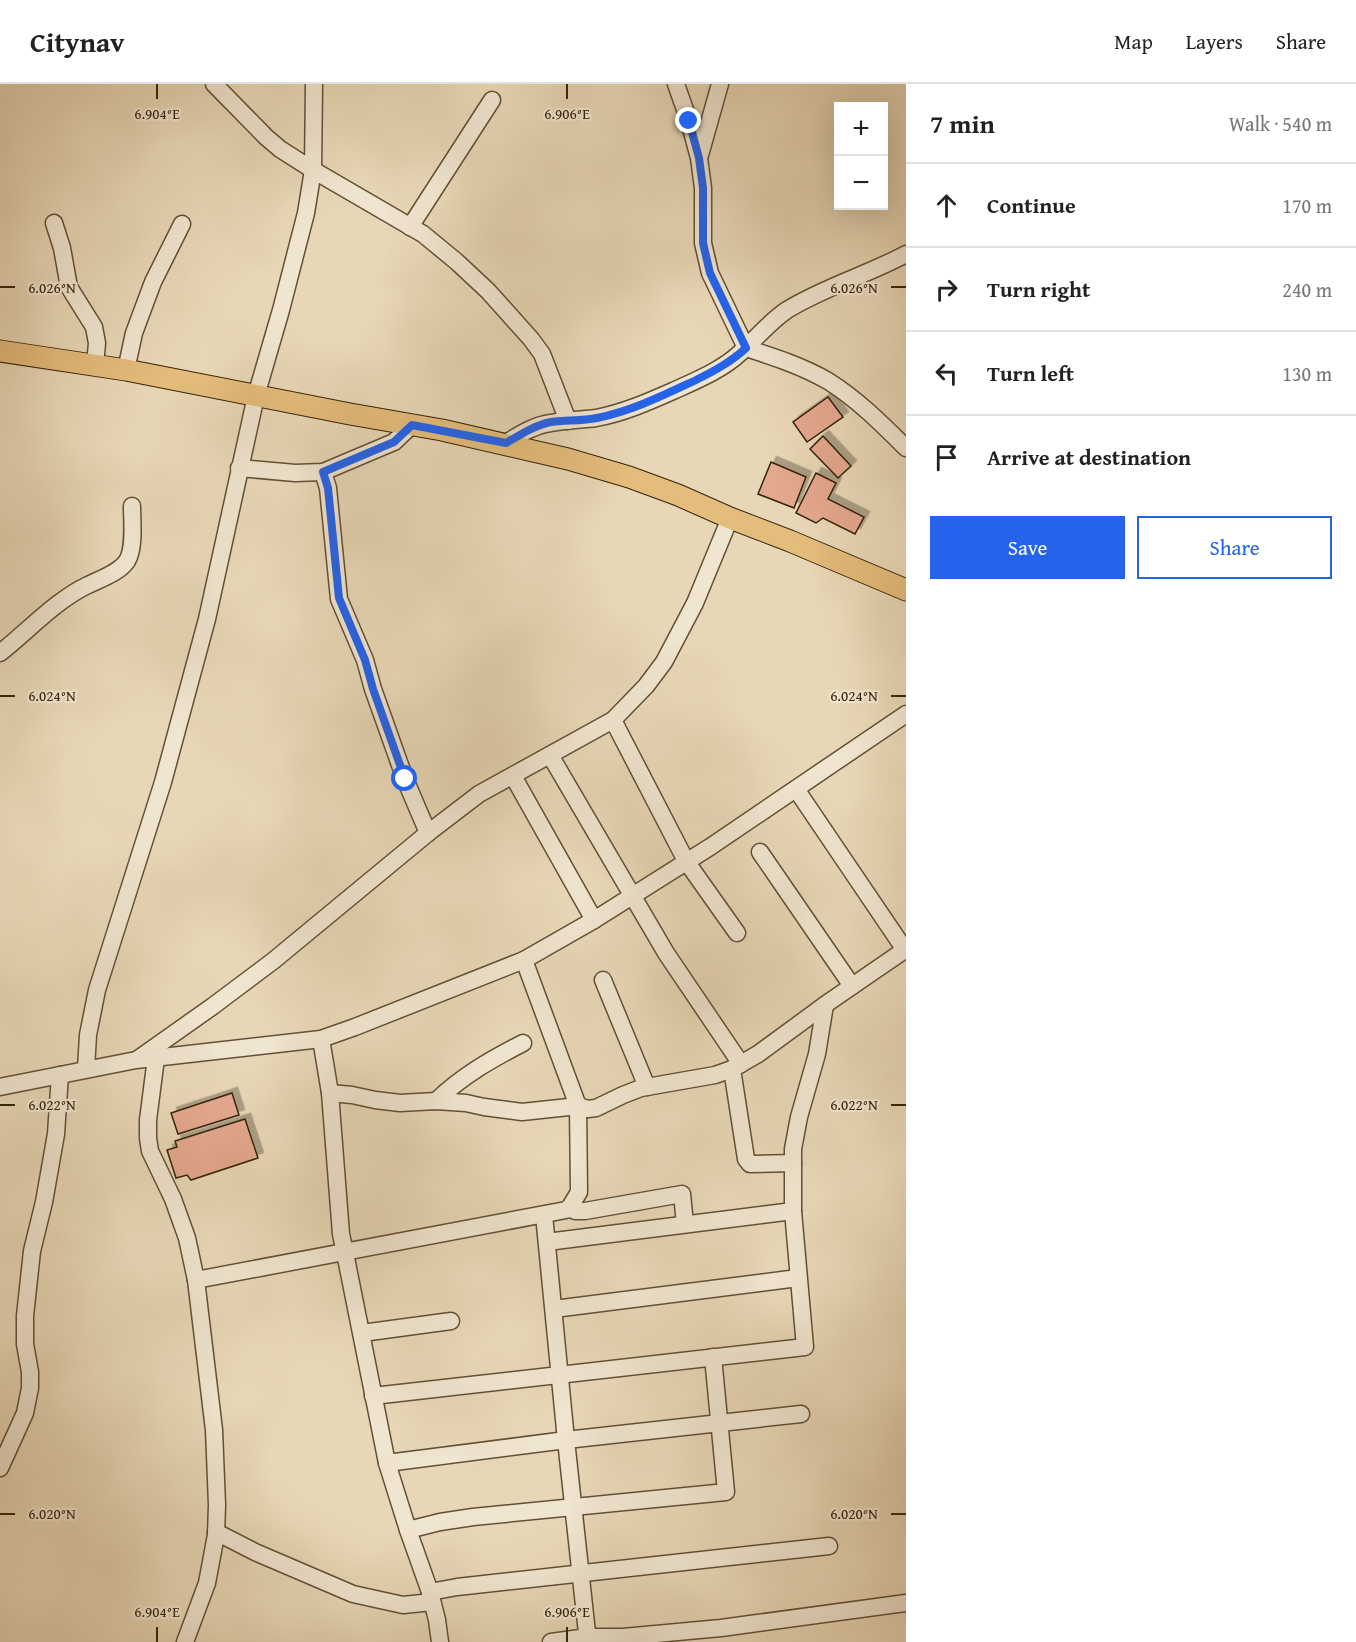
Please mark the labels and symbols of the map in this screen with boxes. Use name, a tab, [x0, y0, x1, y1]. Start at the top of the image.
text: 6.904°E	[134, 103, 180, 124]
text: 6.906°E	[544, 103, 590, 124]
route end	[675, 107, 701, 133]
text: 6.026°N	[28, 277, 76, 298]
text: 6.026°N	[830, 277, 878, 298]
text: 6.024°N	[28, 685, 76, 706]
text: 6.024°N	[830, 685, 878, 706]
route start	[391, 765, 417, 791]
text: 6.022°N	[28, 1094, 76, 1115]
text: 6.022°N	[830, 1094, 878, 1115]
text: 6.020°N	[28, 1503, 76, 1524]
text: 6.020°N	[830, 1503, 878, 1524]
text: 6.904°E	[134, 1601, 180, 1622]
text: 6.906°E	[544, 1601, 590, 1622]

